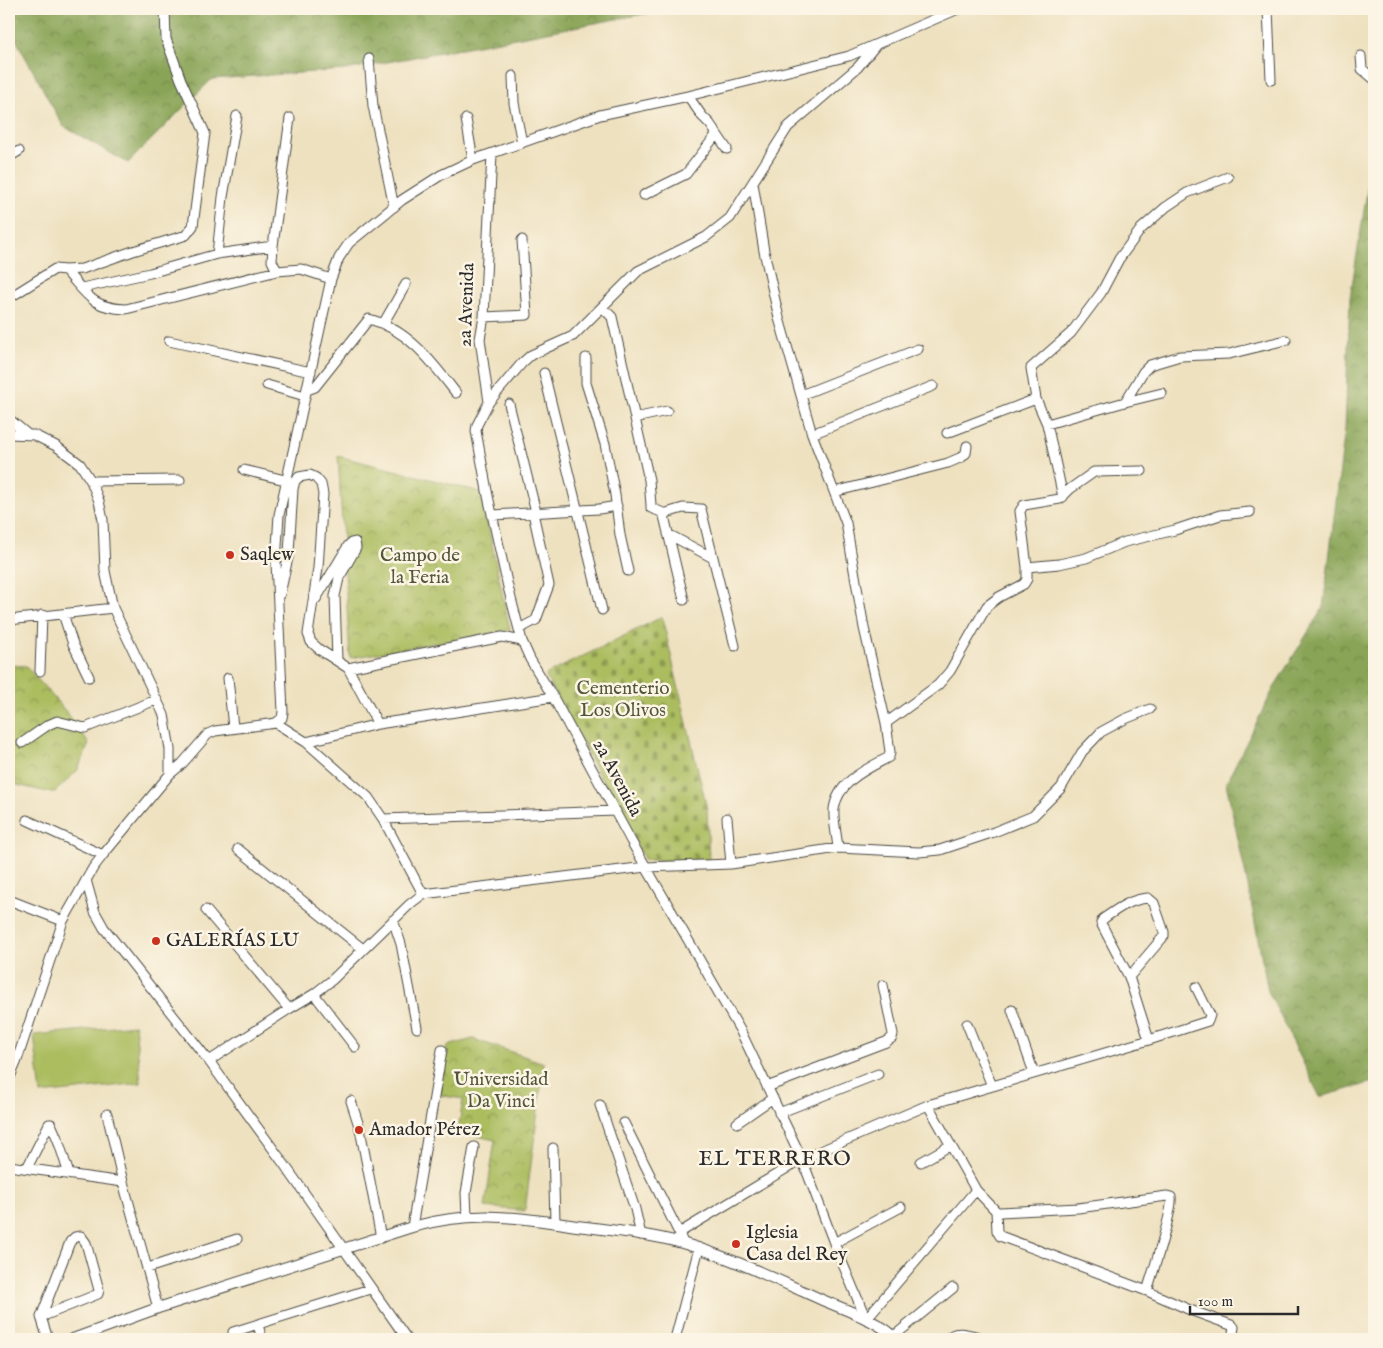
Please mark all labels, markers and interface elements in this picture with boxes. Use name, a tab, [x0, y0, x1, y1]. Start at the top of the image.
street label: 2a Avenida	[454, 262, 480, 348]
place label: Saqlew	[240, 543, 294, 567]
park label: Campo de la Feria	[380, 544, 460, 590]
marker: Saqlew	[224, 549, 236, 561]
park label: Cementerio Los Olivos	[576, 677, 670, 723]
street label: 2a Avenida	[587, 735, 648, 822]
place label: GALERÍAS LU	[166, 928, 300, 953]
marker: GALERÍAS LU	[150, 935, 162, 947]
park label: Universidad Da Vinci	[454, 1068, 549, 1114]
place label: Amador Pérez	[368, 1118, 480, 1142]
marker: Amador Pérez	[353, 1124, 365, 1136]
district label: EL TERRERO	[698, 1146, 852, 1173]
place label: Iglesia Casa del Rey	[746, 1221, 848, 1267]
marker: Iglesia Casa del Rey	[730, 1238, 742, 1250]
scale bar	[1190, 1283, 1298, 1315]
text: 100 m	[1198, 1292, 1234, 1311]

